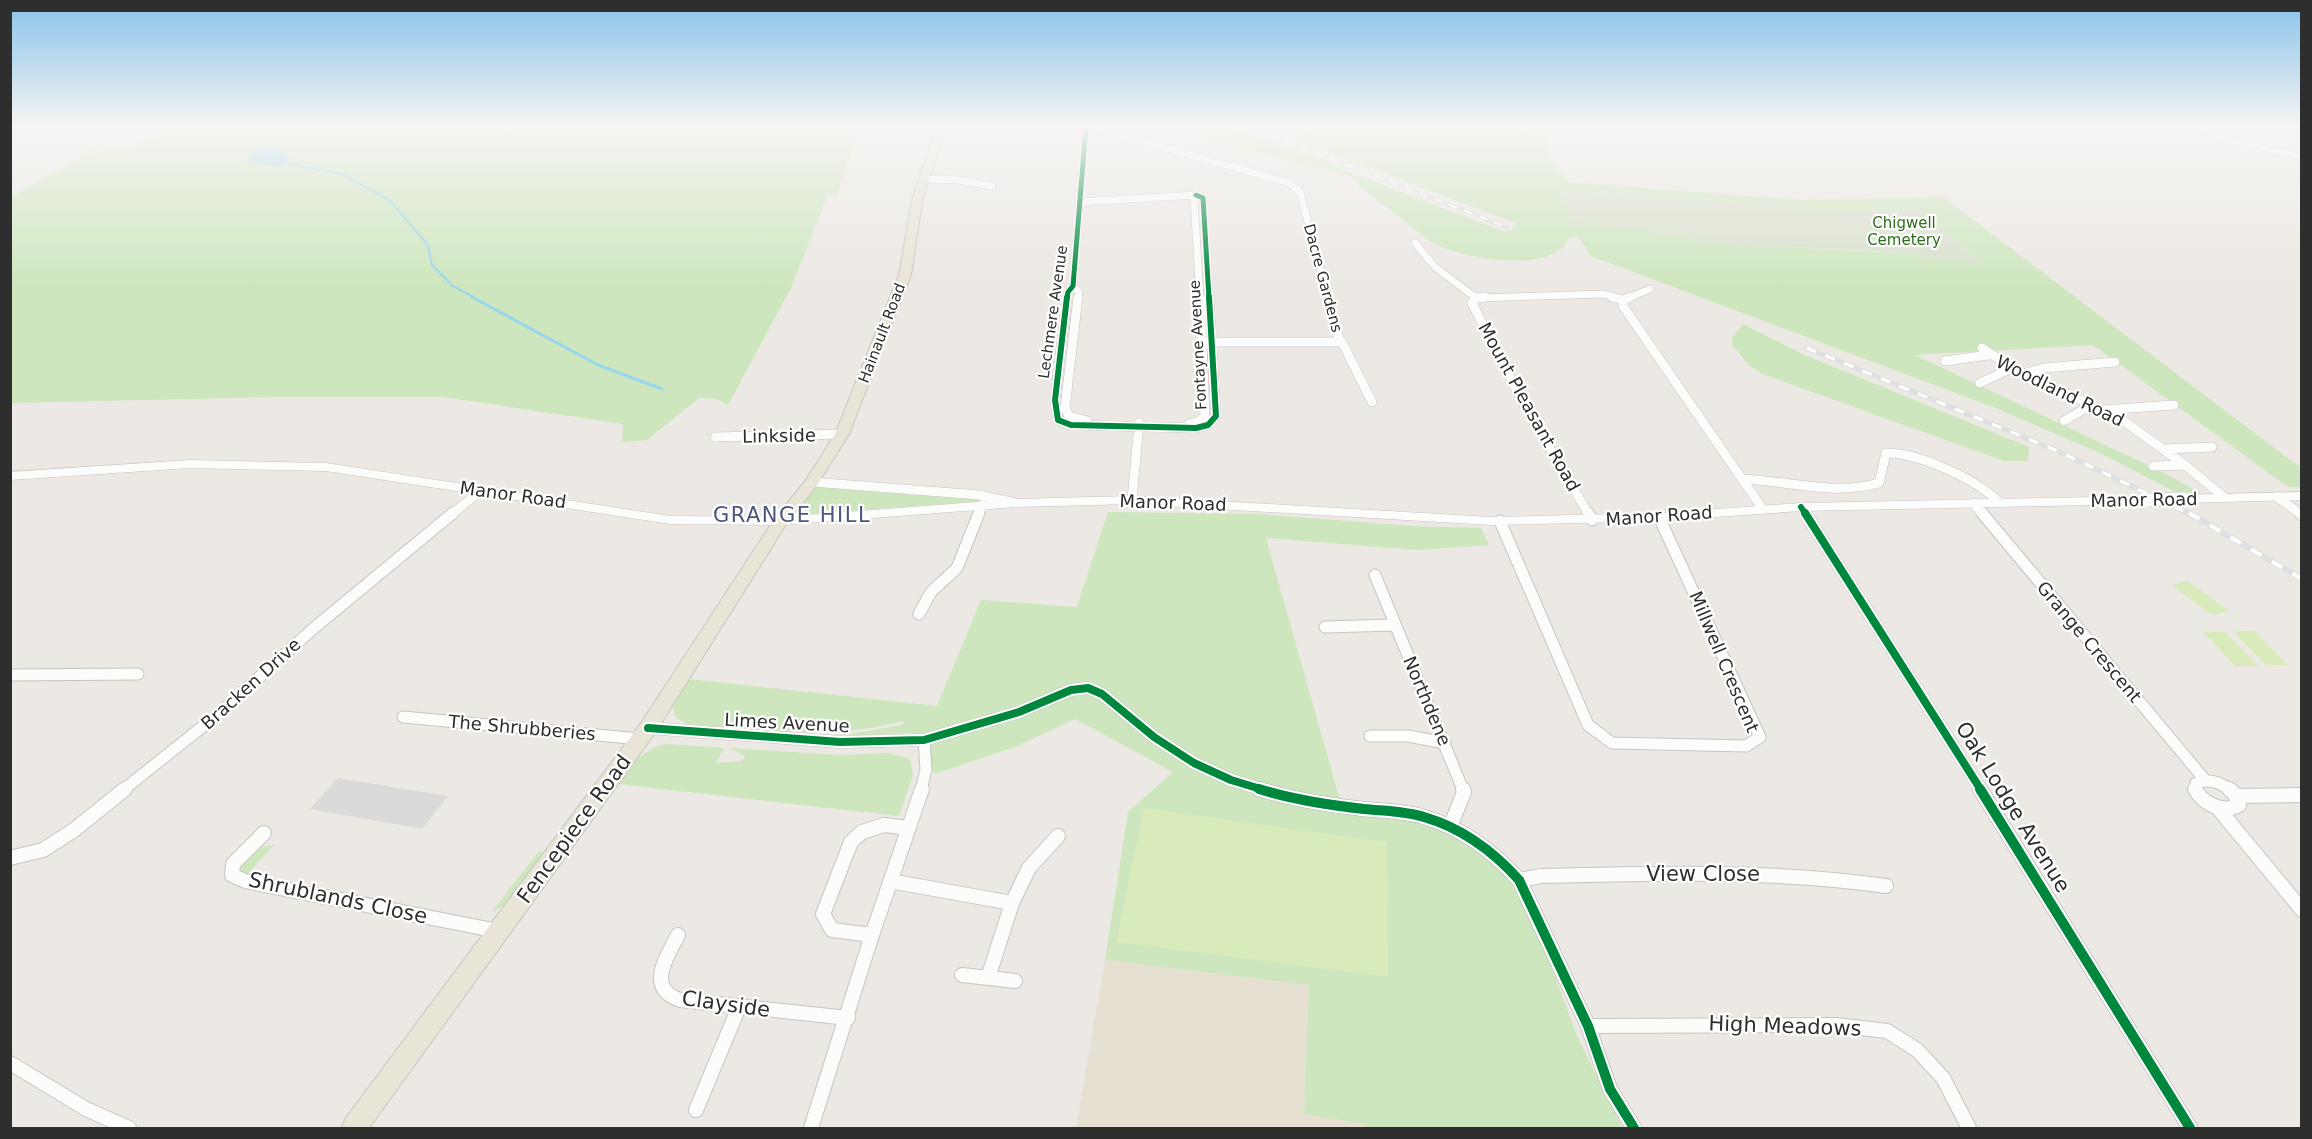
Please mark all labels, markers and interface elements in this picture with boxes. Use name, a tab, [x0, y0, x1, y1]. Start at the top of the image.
park label: Chigwell Cemetery	[1867, 214, 1941, 249]
street label: Dacre Gardens	[1300, 222, 1346, 334]
street label: Lechmere Avenue	[1035, 244, 1071, 380]
street label: Fontayne Avenue	[1186, 280, 1210, 410]
street label: Hainault Road	[855, 281, 909, 385]
street label: Mount Pleasant Road	[1474, 319, 1585, 495]
street label: Woodland Road	[1993, 350, 2128, 431]
street label: Linkside	[742, 424, 816, 447]
street label: Manor Road	[458, 477, 568, 512]
street label: Manor Road	[2090, 488, 2198, 511]
street label: Manor Road	[1119, 490, 1227, 515]
street label: Manor Road	[1605, 501, 1713, 530]
district label: GRANGE HILL	[713, 503, 871, 527]
street label: Grange Crescent	[2033, 577, 2146, 706]
street label: Millwell Crescent	[1685, 588, 1764, 736]
street label: Bracken Drive	[197, 633, 305, 734]
street label: Northdene	[1399, 653, 1456, 749]
street label: Limes Avenue	[724, 709, 850, 736]
street label: The Shrubberies	[447, 711, 596, 744]
street label: Oak Lodge Avenue	[1951, 717, 2075, 897]
street label: Fencepiece Road	[512, 750, 636, 908]
street label: View Close	[1646, 862, 1760, 886]
street label: Shrublands Close	[246, 867, 430, 929]
street label: Clayside	[680, 986, 772, 1022]
street label: High Meadows	[1708, 1011, 1862, 1041]

